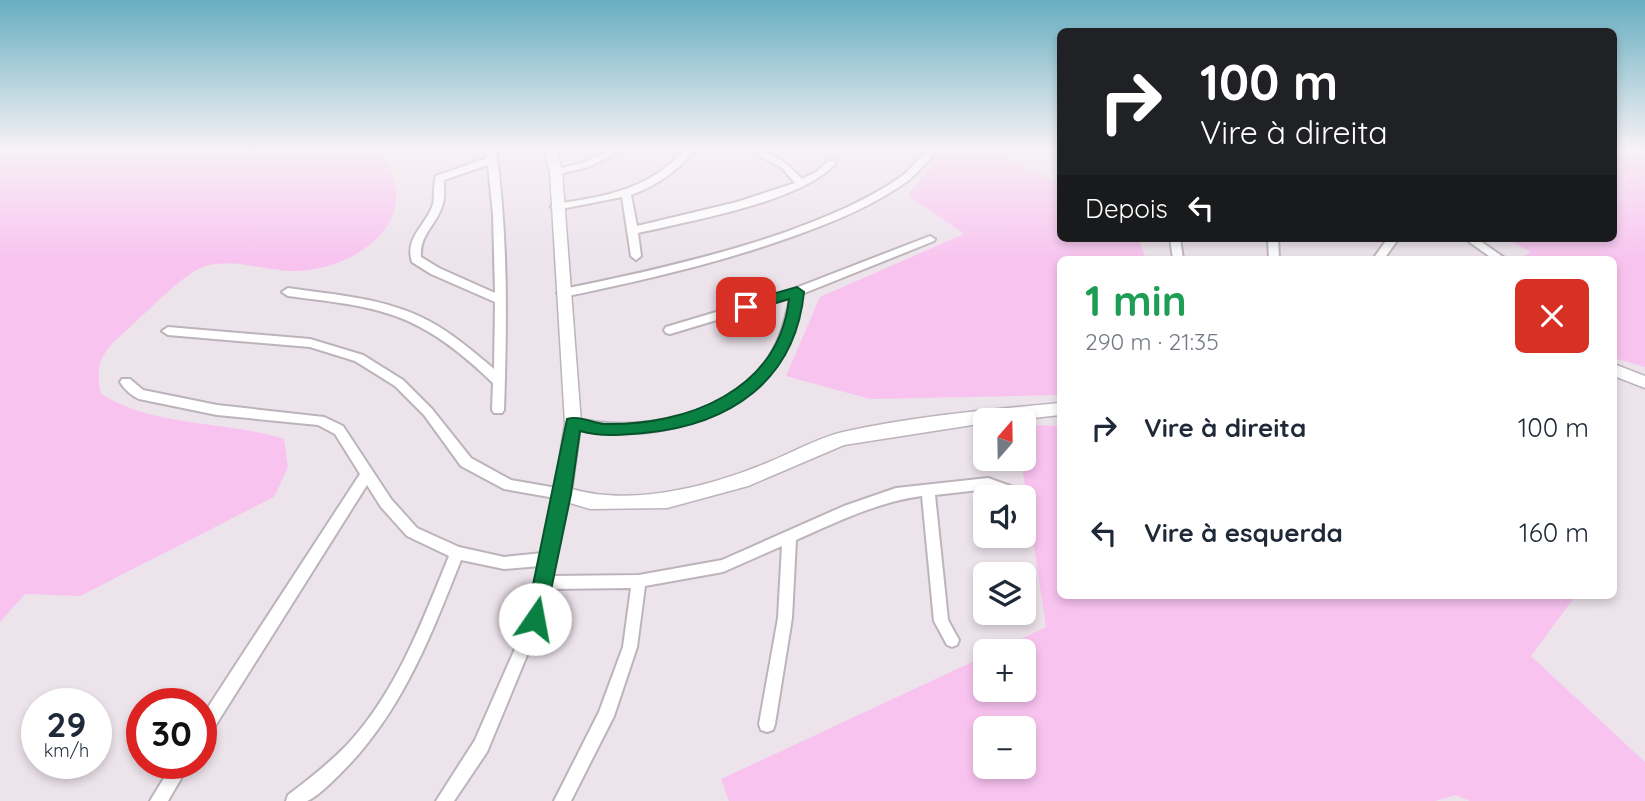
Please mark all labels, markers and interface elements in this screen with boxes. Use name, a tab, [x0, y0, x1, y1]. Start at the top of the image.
text: 100 m	[1200, 51, 1338, 112]
icon: right	[1085, 56, 1176, 147]
text: Vire à direita	[1200, 112, 1388, 152]
icon: left	[1182, 189, 1220, 227]
text: Depois	[1085, 192, 1168, 225]
text: 1 min	[1085, 274, 1187, 327]
pin	[716, 277, 776, 337]
button: close	[1515, 279, 1589, 353]
icon: arrive	[727, 288, 765, 326]
text: 290 m · 21:35	[1085, 327, 1219, 356]
north arrow	[973, 408, 1036, 471]
map controls	[973, 408, 1036, 779]
icon: right	[1085, 409, 1123, 447]
text: Vire à direita	[1144, 411, 1306, 444]
text: 100 m	[1518, 411, 1589, 444]
button: sound	[973, 485, 1036, 548]
icon: left	[1085, 514, 1123, 552]
text: Vire à esquerda	[1144, 516, 1343, 549]
text: 160 m	[1519, 516, 1589, 549]
button: layers	[973, 562, 1036, 625]
position arrow	[498, 582, 572, 656]
button: +	[973, 639, 1036, 702]
speed limit sign: 30	[126, 688, 217, 779]
text: 29	[47, 702, 86, 746]
button: −	[973, 716, 1036, 779]
text: km/h	[44, 739, 89, 762]

